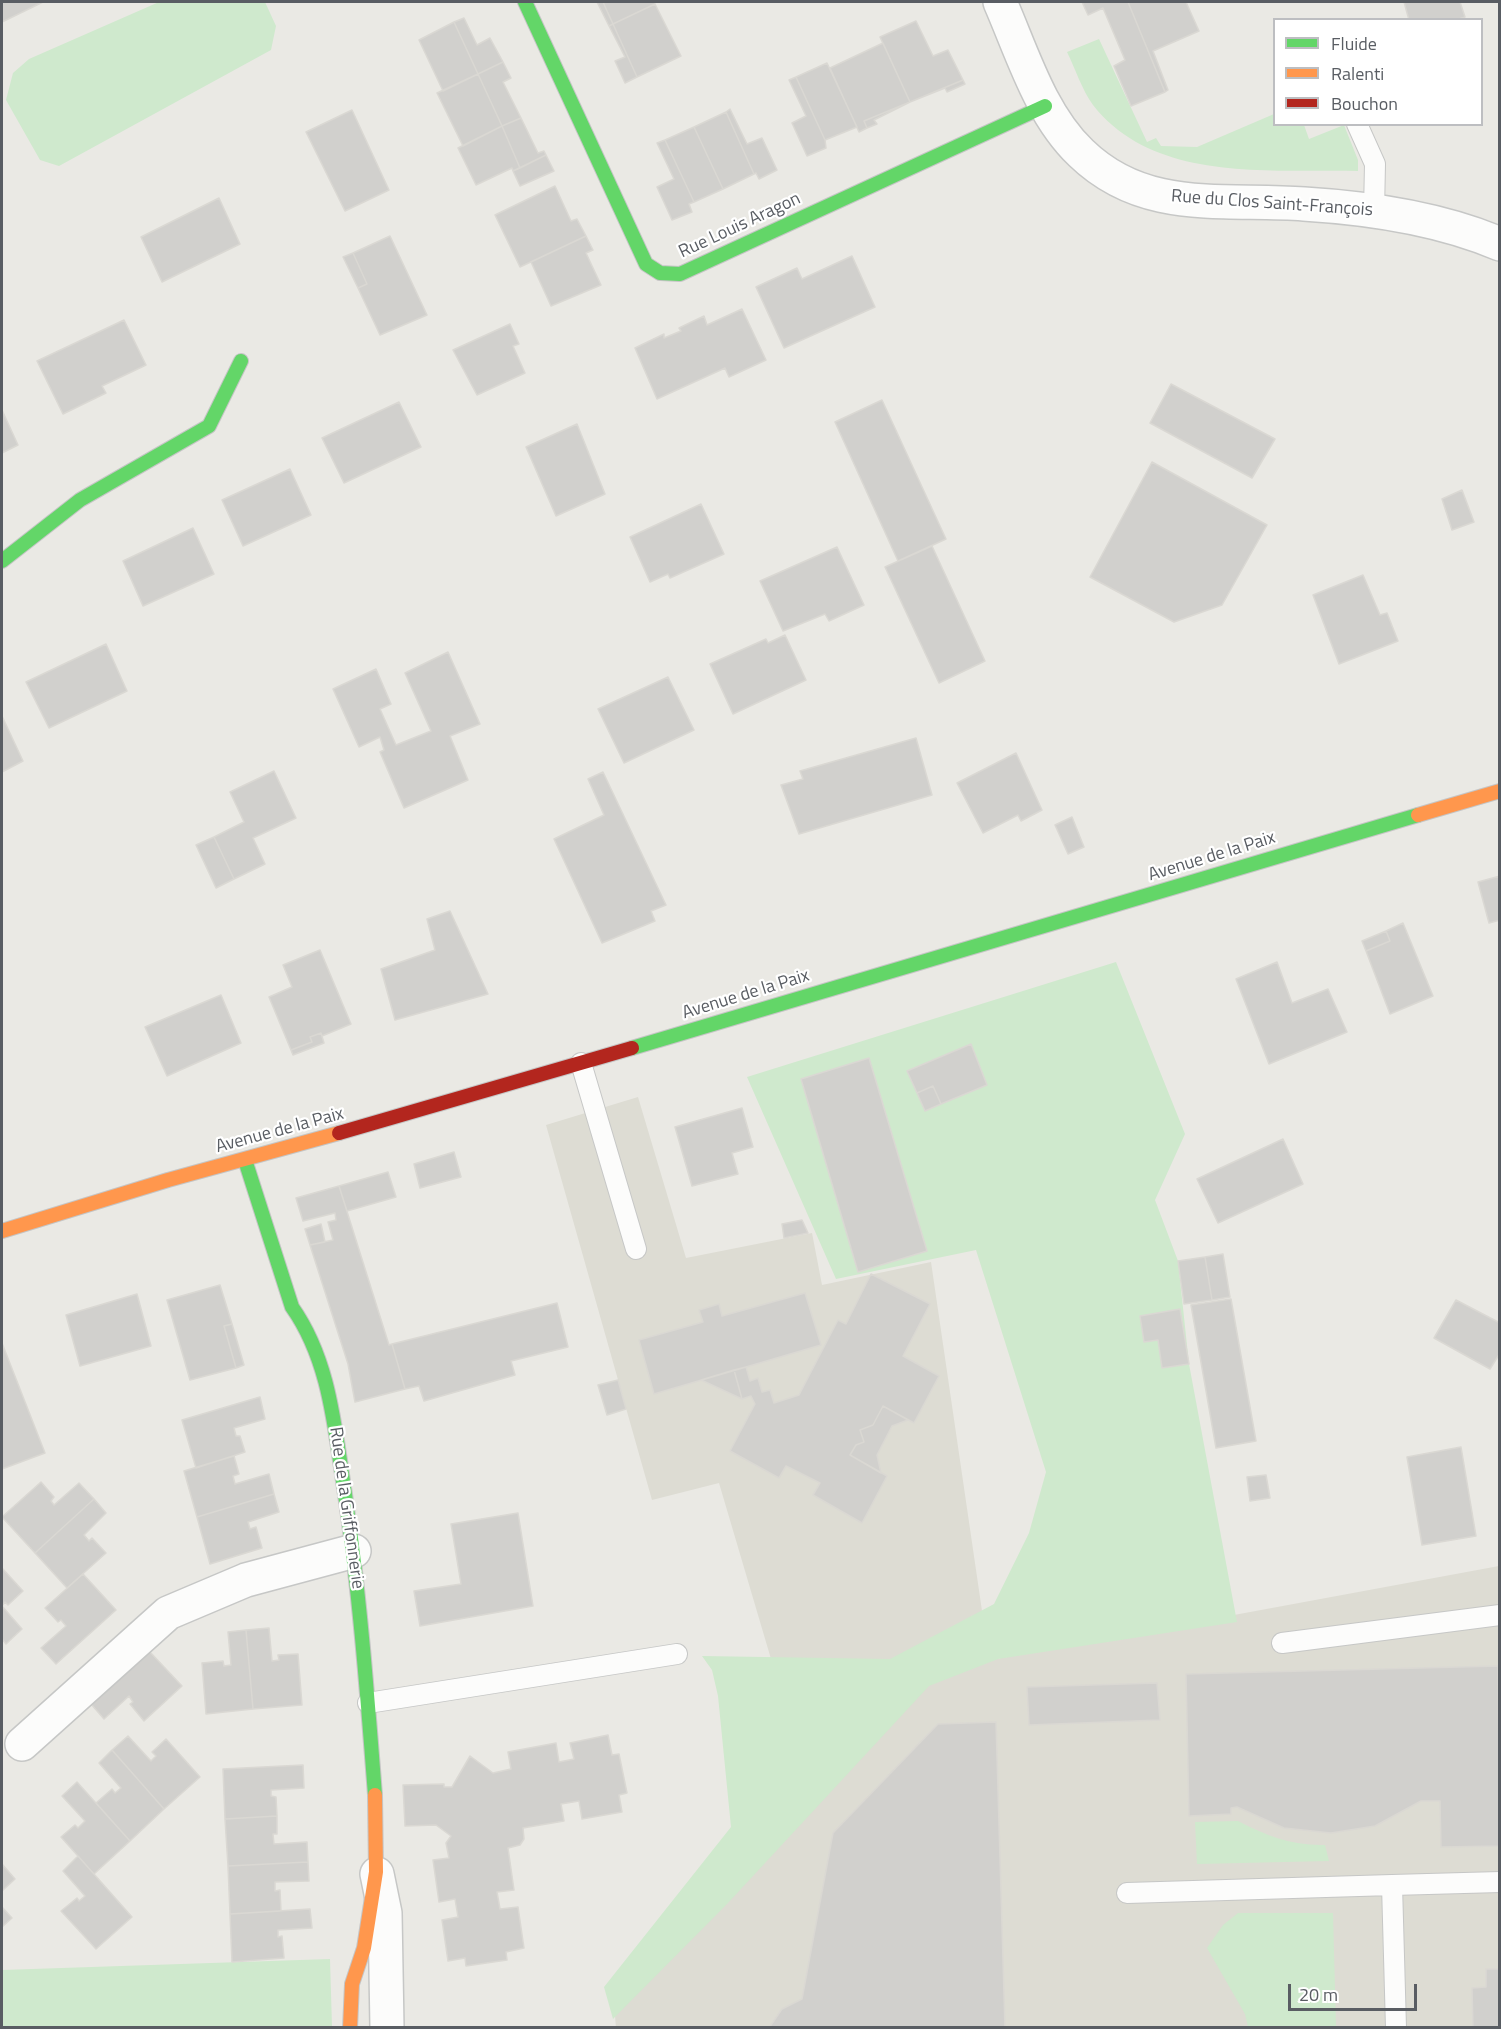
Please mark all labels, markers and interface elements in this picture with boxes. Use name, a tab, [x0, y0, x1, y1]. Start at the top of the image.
legend	[1273, 18, 1483, 126]
text: Fluide	[1331, 30, 1377, 57]
text: Ralenti	[1331, 60, 1384, 87]
text: Bouchon	[1331, 90, 1398, 117]
street label: Rue du Clos Saint-François	[1170, 186, 1374, 222]
street label: Rue Louis Aragon	[676, 188, 804, 264]
street label: Avenue de la Paix	[1146, 827, 1278, 887]
street label: Avenue de la Paix	[680, 965, 812, 1025]
street label: Avenue de la Paix	[214, 1104, 346, 1158]
street label: Rue de la Griffonnerie	[324, 1426, 368, 1590]
scale bar	[1291, 1972, 1420, 2010]
text: 20 m	[1299, 1981, 1338, 2008]

